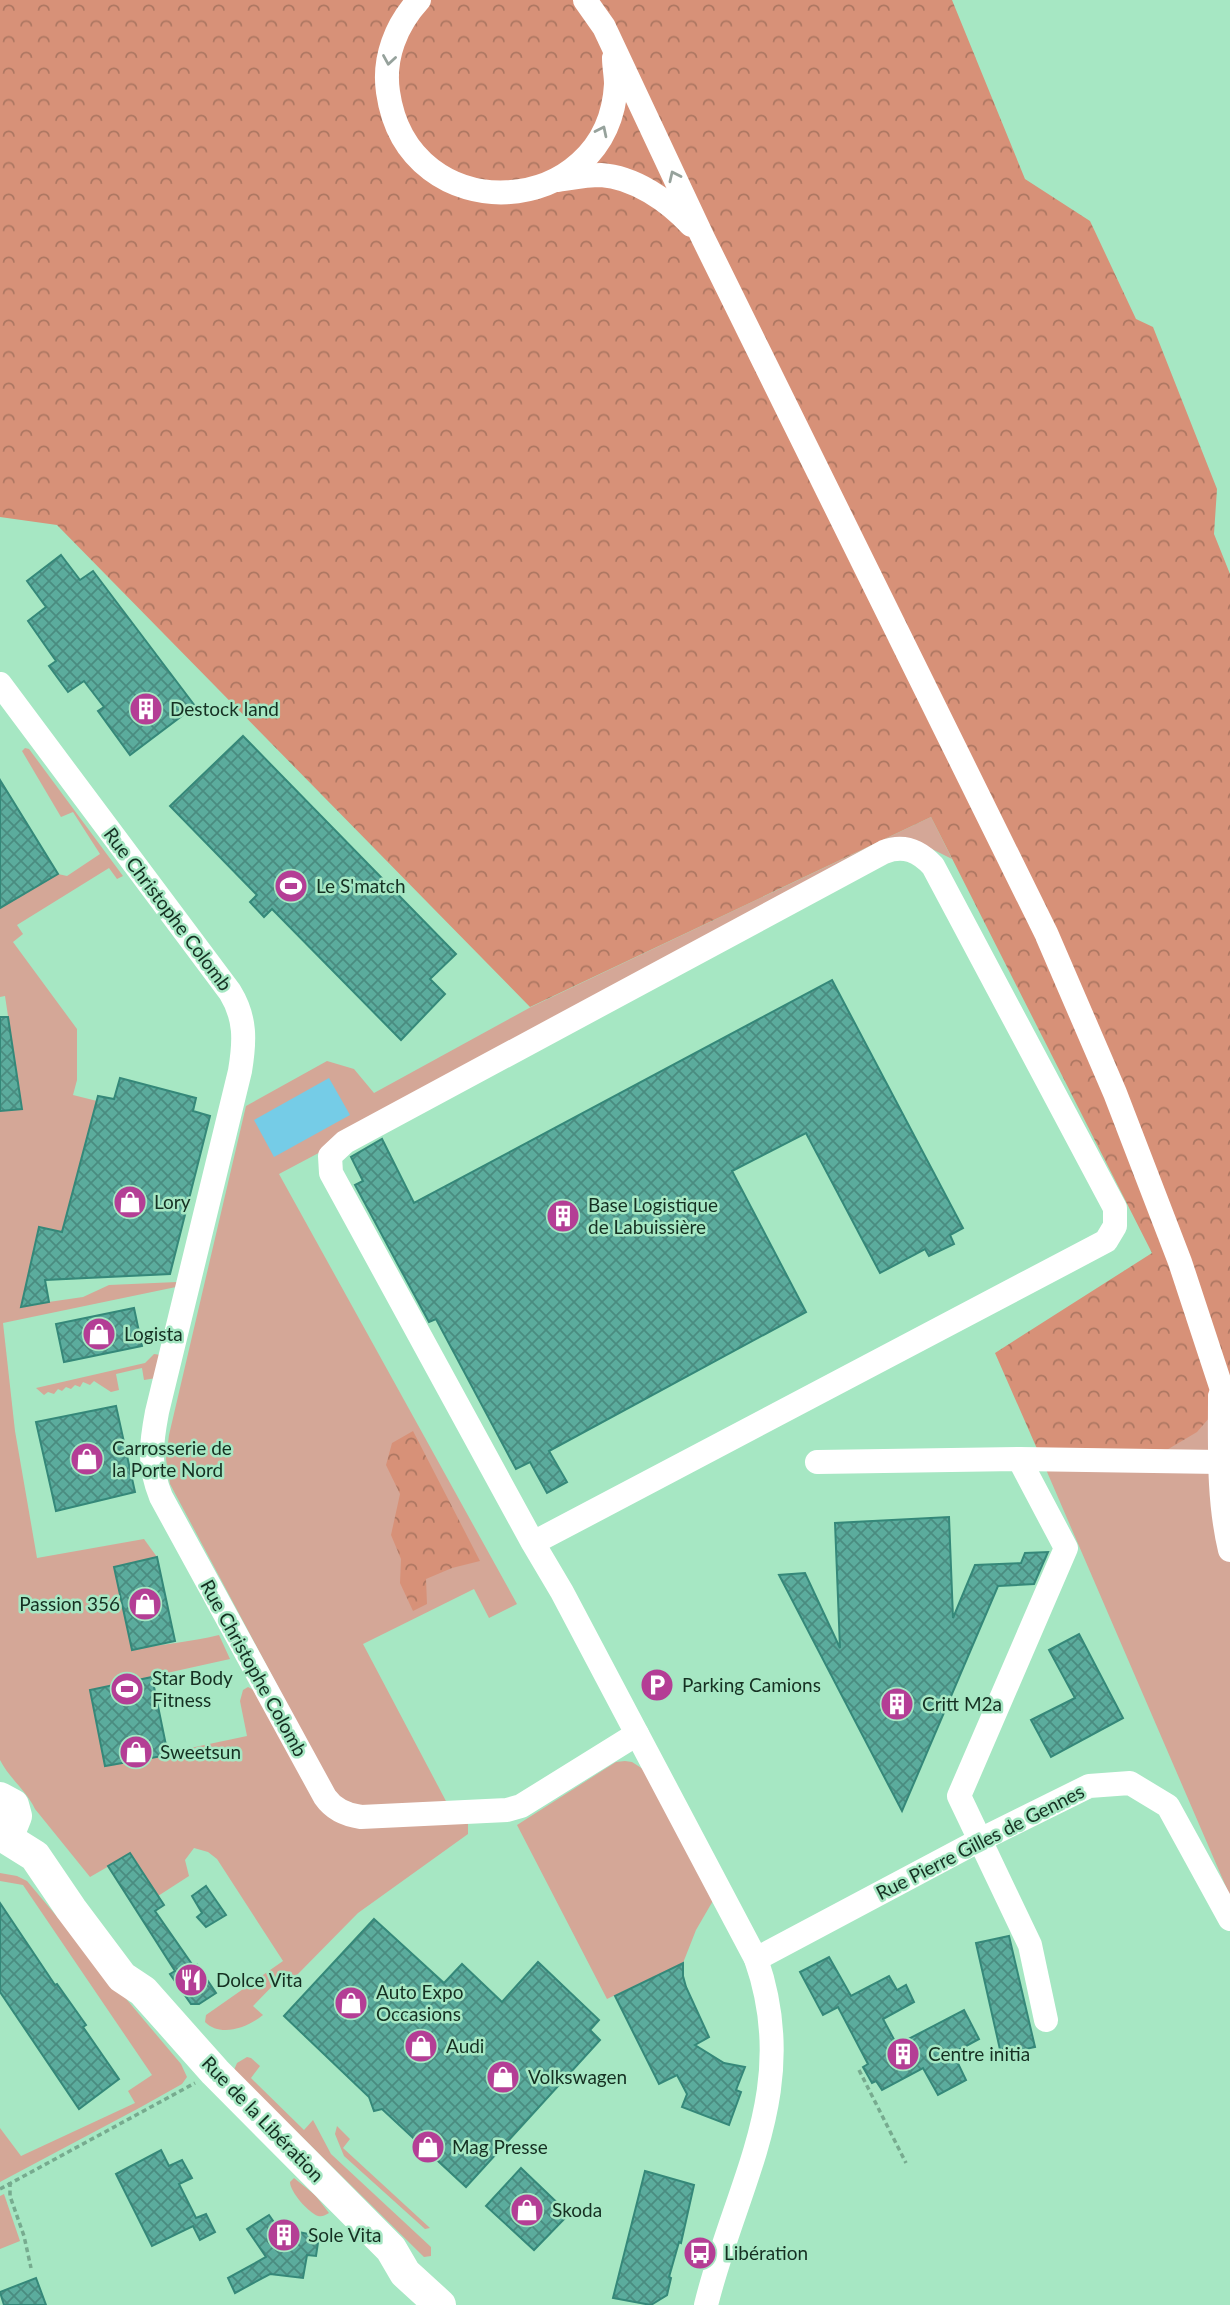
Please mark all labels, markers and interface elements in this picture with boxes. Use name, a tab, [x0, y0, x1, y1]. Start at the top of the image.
one-way arrow	[382, 54, 397, 65]
one-way arrow	[594, 126, 608, 138]
one-way arrow	[668, 171, 682, 183]
building icon: Destock land	[127, 690, 165, 728]
place label: Destock land	[170, 697, 279, 720]
street label: Rue Christophe Colomb	[99, 823, 237, 995]
sports icon: Le S'match	[272, 867, 310, 905]
place label: Le S'match	[316, 874, 406, 897]
shop icon: Lory	[111, 1183, 149, 1221]
place label: Lory	[154, 1190, 191, 1213]
place label: Base Logistique de Labuissière	[588, 1193, 718, 1238]
building icon: Base Logistique de Labuissière	[544, 1197, 582, 1235]
shop icon: Logista	[80, 1315, 118, 1353]
place label: Logista	[124, 1322, 183, 1345]
place label: Carrosserie de la Porte Nord	[112, 1436, 232, 1481]
shop icon: Carrosserie de la Porte Nord	[68, 1440, 106, 1478]
street label: Rue Christophe Colomb	[196, 1575, 313, 1760]
shop icon: Passion 356	[126, 1585, 164, 1623]
place label: Passion 356	[19, 1592, 120, 1615]
place label: Star Body Fitness	[152, 1666, 233, 1711]
parking icon: Parking Camions	[638, 1666, 676, 1704]
sports icon: Star Body Fitness	[108, 1670, 146, 1708]
place label: Parking Camions	[682, 1673, 821, 1696]
building icon: Critt M2a	[878, 1685, 916, 1723]
place label: Critt M2a	[922, 1692, 1002, 1715]
shop icon: Sweetsun	[117, 1733, 155, 1771]
place label: Sweetsun	[160, 1740, 241, 1763]
street label: Rue Pierre Gilles de Gennes	[872, 1779, 1088, 1904]
restaurant icon: Dolce Vita	[172, 1961, 210, 1999]
place label: Dolce Vita	[216, 1968, 302, 1991]
place label: Auto Expo Occasions	[376, 1980, 463, 2025]
shop icon: Auto Expo Occasions	[332, 1984, 370, 2022]
shop icon: Audi	[402, 2027, 440, 2065]
place label: Audi	[446, 2034, 484, 2057]
building icon: Centre initia	[884, 2035, 922, 2073]
place label: Centre initia	[928, 2042, 1030, 2065]
street label: Rue de la Libération	[198, 2051, 329, 2186]
shop icon: Volkswagen	[484, 2058, 522, 2096]
place label: Volkswagen	[528, 2065, 627, 2088]
shop icon: Mag Presse	[409, 2128, 447, 2166]
place label: Mag Presse	[452, 2135, 548, 2158]
shop icon: Skoda	[508, 2191, 546, 2229]
place label: Skoda	[552, 2198, 602, 2221]
building icon: Sole Vita	[265, 2216, 303, 2254]
place label: Sole Vita	[308, 2223, 381, 2246]
bus stop icon: Libération	[681, 2234, 719, 2272]
place label: Libération	[724, 2241, 808, 2264]

